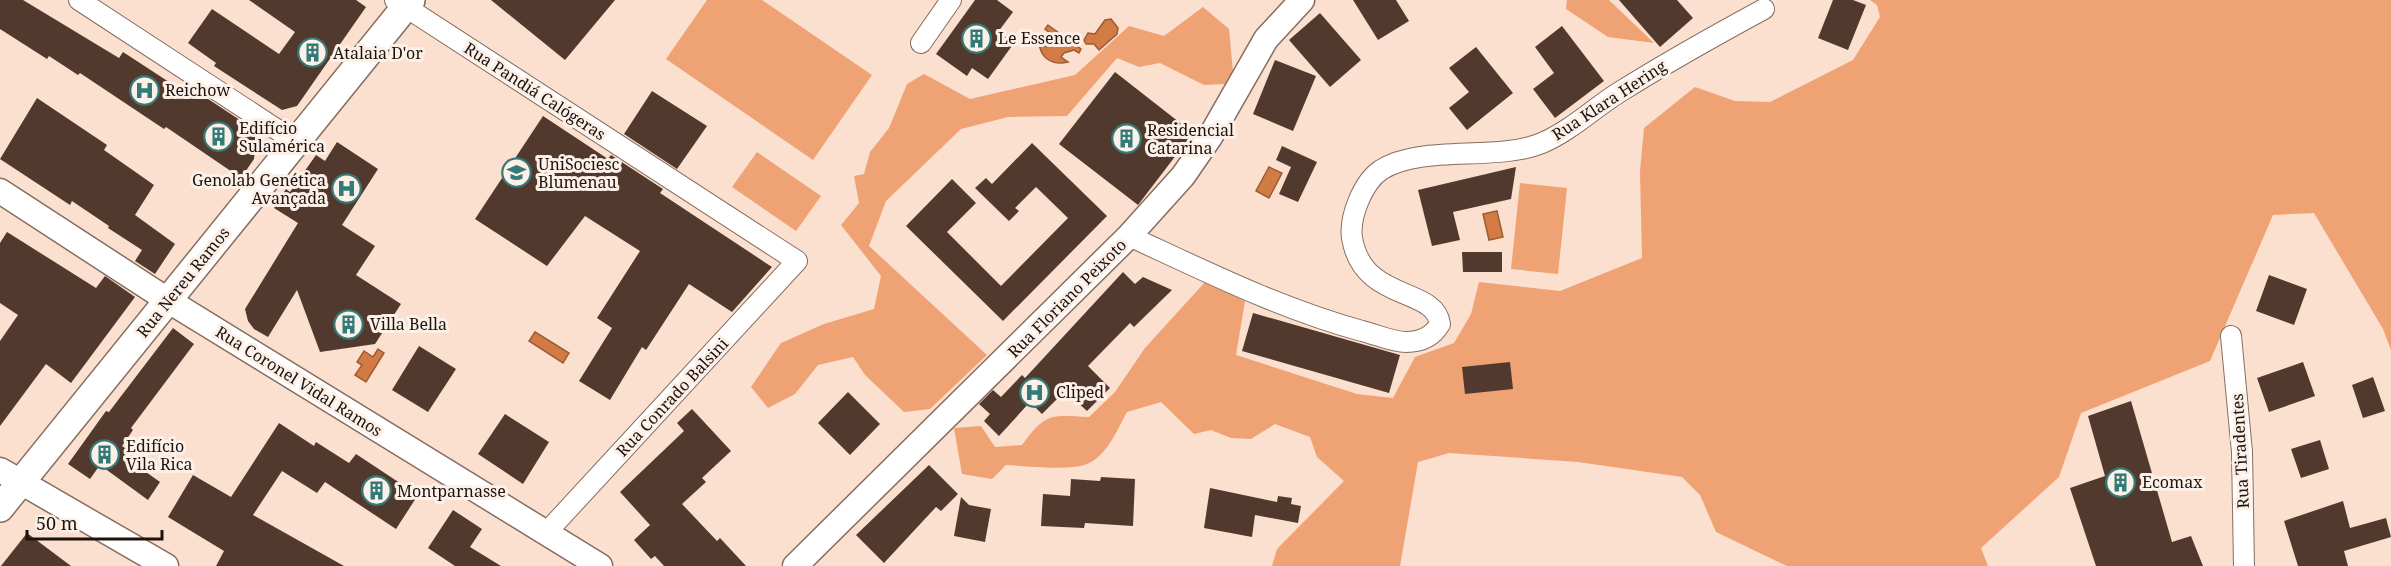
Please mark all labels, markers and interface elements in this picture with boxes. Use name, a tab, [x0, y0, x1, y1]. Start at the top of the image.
building icon: Le Essence	[961, 22, 993, 54]
place label: Le Essence	[998, 27, 1080, 49]
building icon: Atalaia D'or	[296, 37, 328, 69]
street label: Rua Pandiá Calógeras	[460, 37, 610, 145]
place label: Atalaia D'or	[333, 42, 423, 64]
street label: Rua Klara Hering	[1548, 55, 1671, 145]
hospital icon: Reichow	[128, 74, 160, 106]
place label: Reichow	[165, 79, 230, 101]
place label: Edifício Sulamérica	[239, 117, 325, 157]
place label: Residencial Catarina	[1147, 119, 1234, 159]
building icon: Edifício Sulamérica	[202, 121, 234, 153]
building icon: Residencial Catarina	[1110, 123, 1142, 155]
place label: UniSociesc Blumenau	[538, 153, 620, 193]
school or university icon: UniSociesc Blumenau	[501, 157, 533, 189]
place label: Genolab Genética Avançada	[192, 169, 326, 209]
hospital icon: Genolab Genética Avançada	[331, 173, 363, 205]
street label: Rua Nereu Ramos	[132, 222, 234, 342]
street label: Rua Floriano Peixoto	[1003, 234, 1131, 362]
building icon: Villa Bella	[333, 308, 365, 340]
place label: Villa Bella	[370, 313, 447, 335]
street label: Rua Coronel Vidal Ramos	[212, 321, 386, 441]
street label: Rua Conrado Balsini	[611, 333, 733, 461]
hospital icon: Cliped	[1019, 376, 1051, 408]
place label: Cliped	[1056, 381, 1104, 403]
street label: Rua Tiradentes	[2226, 393, 2254, 509]
place label: Edifício Vila Rica	[126, 435, 193, 475]
building icon: Edifício Vila Rica	[89, 439, 121, 471]
building icon: Ecomax	[2105, 466, 2137, 498]
place label: Ecomax	[2142, 471, 2203, 493]
building icon: Montparnasse	[360, 475, 392, 507]
place label: Montparnasse	[397, 480, 506, 502]
scale bar	[27, 503, 162, 541]
text: 50 m	[36, 511, 78, 535]

